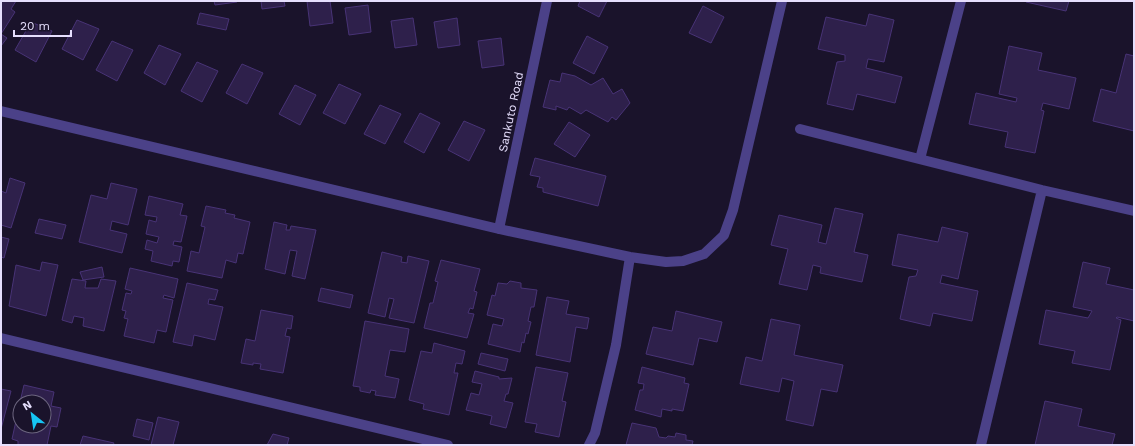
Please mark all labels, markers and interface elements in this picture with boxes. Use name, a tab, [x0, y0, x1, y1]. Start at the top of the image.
scale bar	[14, 12, 71, 38]
text: 20 m	[20, 19, 50, 33]
street label: Sankuto Road	[496, 71, 526, 153]
north arrow	[12, 394, 52, 434]
text: N	[20, 398, 34, 413]

